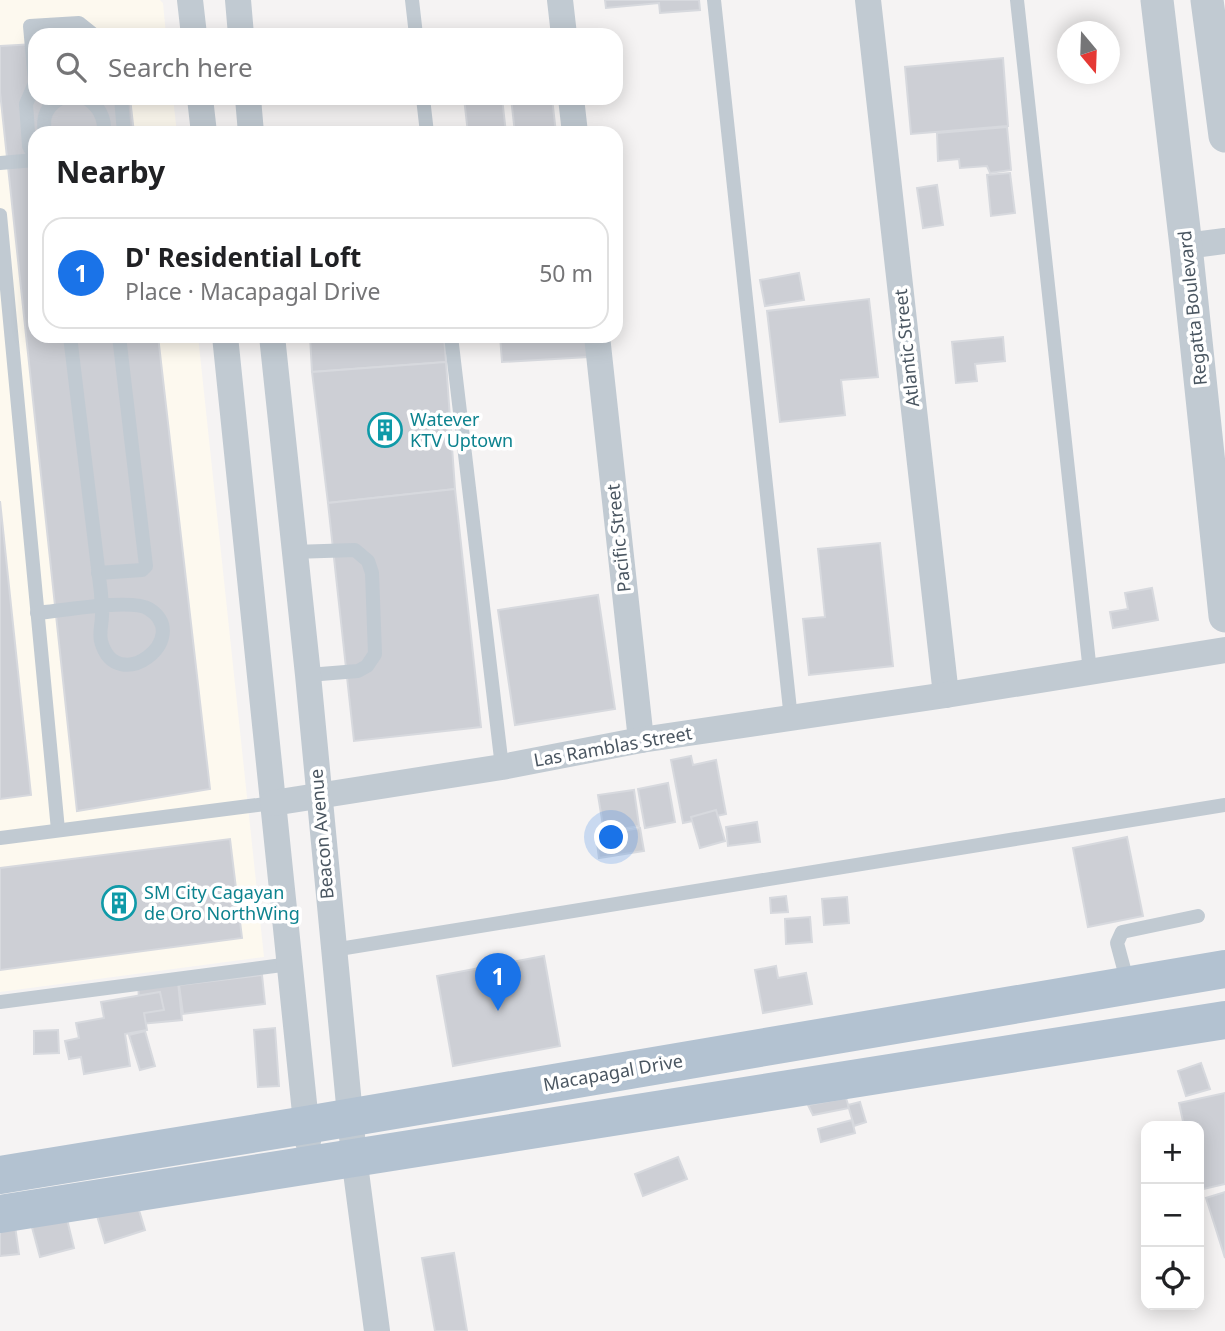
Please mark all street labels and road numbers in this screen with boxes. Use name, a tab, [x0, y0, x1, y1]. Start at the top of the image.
street label: Regatta Boulevard	[1172, 229, 1212, 387]
street label: Atlantic Street	[888, 287, 924, 408]
street label: Pacific Street	[600, 482, 636, 593]
street label: Las Ramblas Street	[532, 720, 694, 772]
street label: Beacon Avenue	[303, 768, 339, 900]
street label: Macapagal Drive	[541, 1048, 685, 1096]

